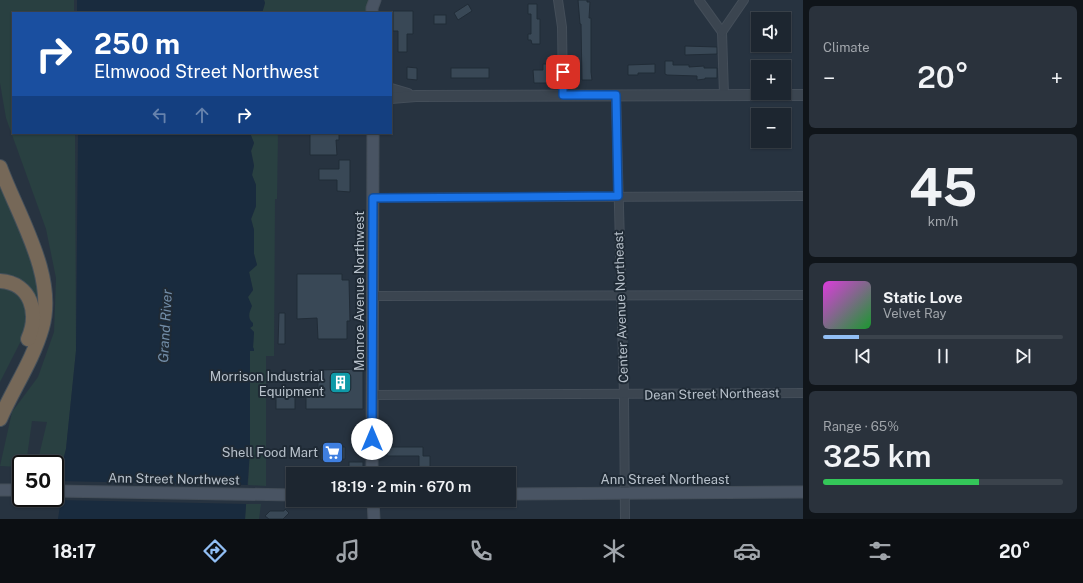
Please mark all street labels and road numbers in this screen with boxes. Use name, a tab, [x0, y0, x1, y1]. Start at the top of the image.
street label: Monroe Avenue Northwest	[352, 211, 367, 371]
street label: Center Avenue Northeast	[611, 231, 631, 383]
street label: Dean Street Northeast	[644, 385, 780, 403]
street label: Ann Street Northwest	[108, 470, 240, 488]
street label: Ann Street Northeast	[601, 472, 729, 487]

